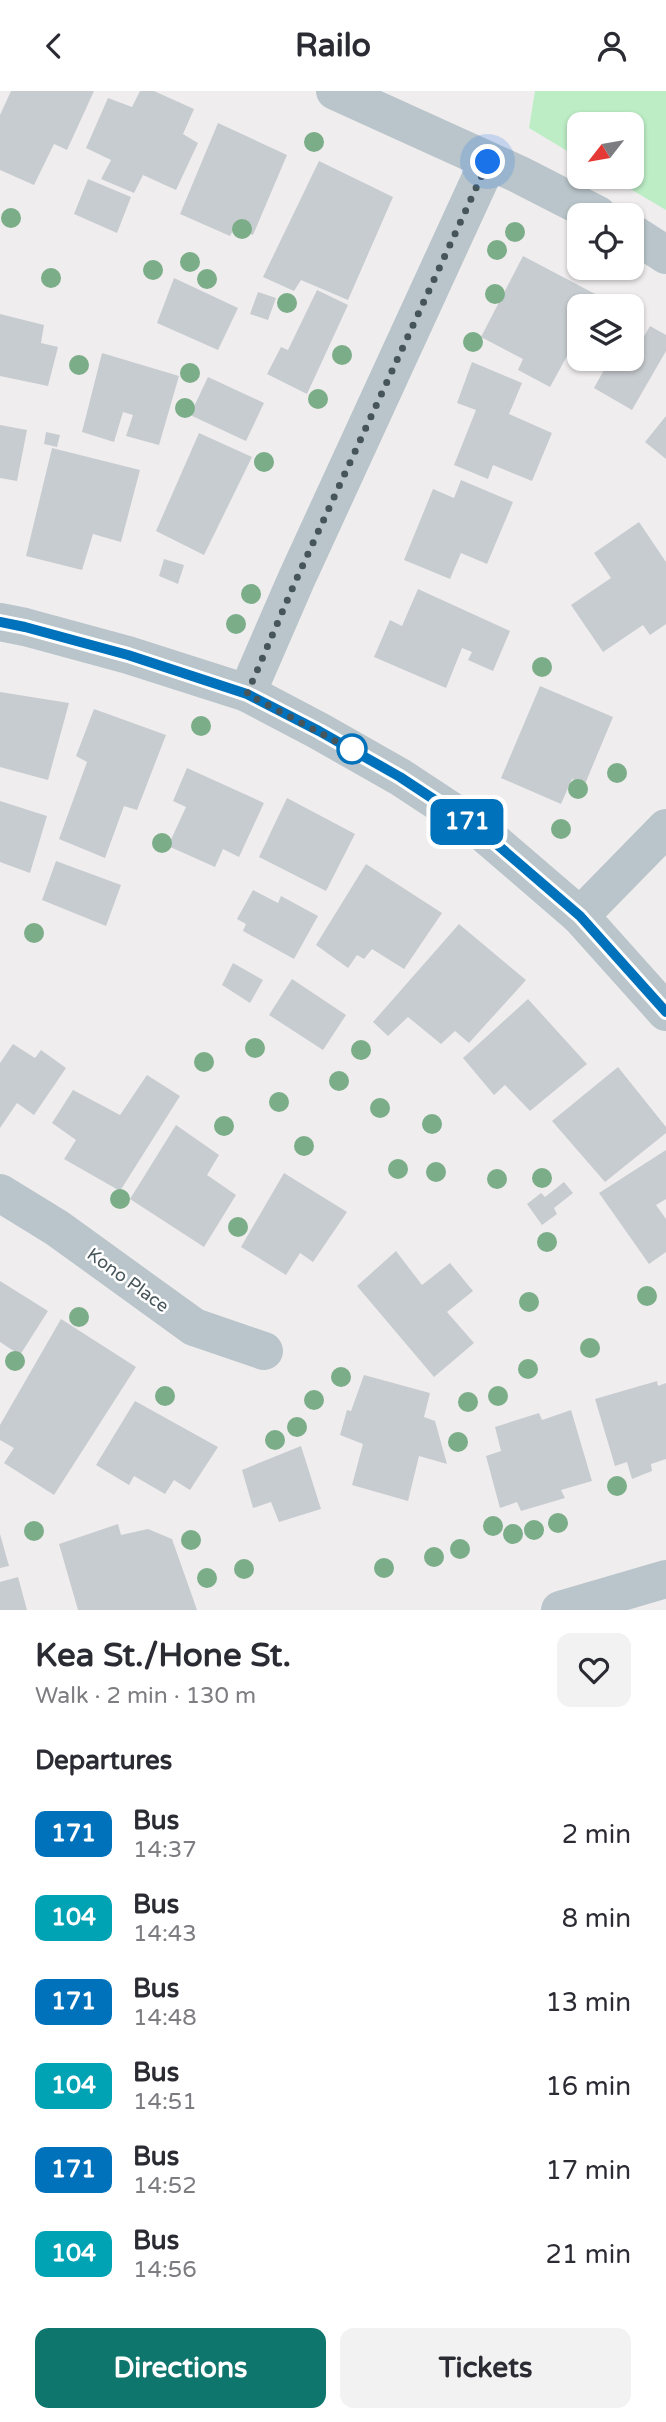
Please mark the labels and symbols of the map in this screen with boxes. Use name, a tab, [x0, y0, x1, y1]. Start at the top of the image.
north arrow	[567, 112, 644, 189]
your location	[470, 144, 505, 179]
unlabelled marker	[337, 734, 367, 764]
line badge: 171	[427, 799, 507, 845]
street label: Kono Place	[83, 1243, 173, 1317]

